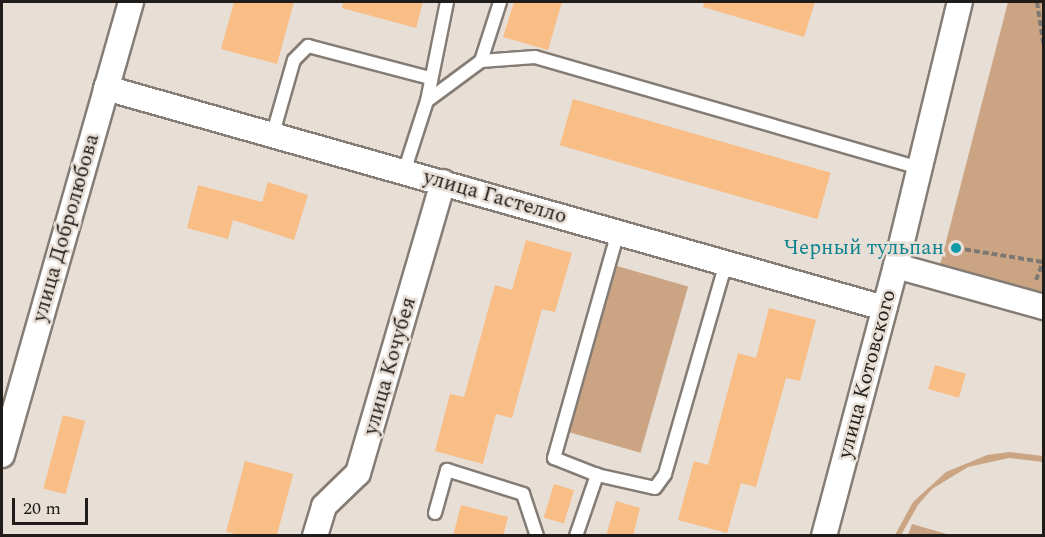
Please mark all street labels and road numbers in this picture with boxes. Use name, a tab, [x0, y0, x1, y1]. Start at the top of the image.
street label: улица Добролюбова	[27, 131, 105, 325]
street label: улица Гастелло	[420, 164, 570, 230]
street label: улица Котовского	[832, 287, 902, 461]
street label: улица Кочубея	[358, 294, 422, 438]

